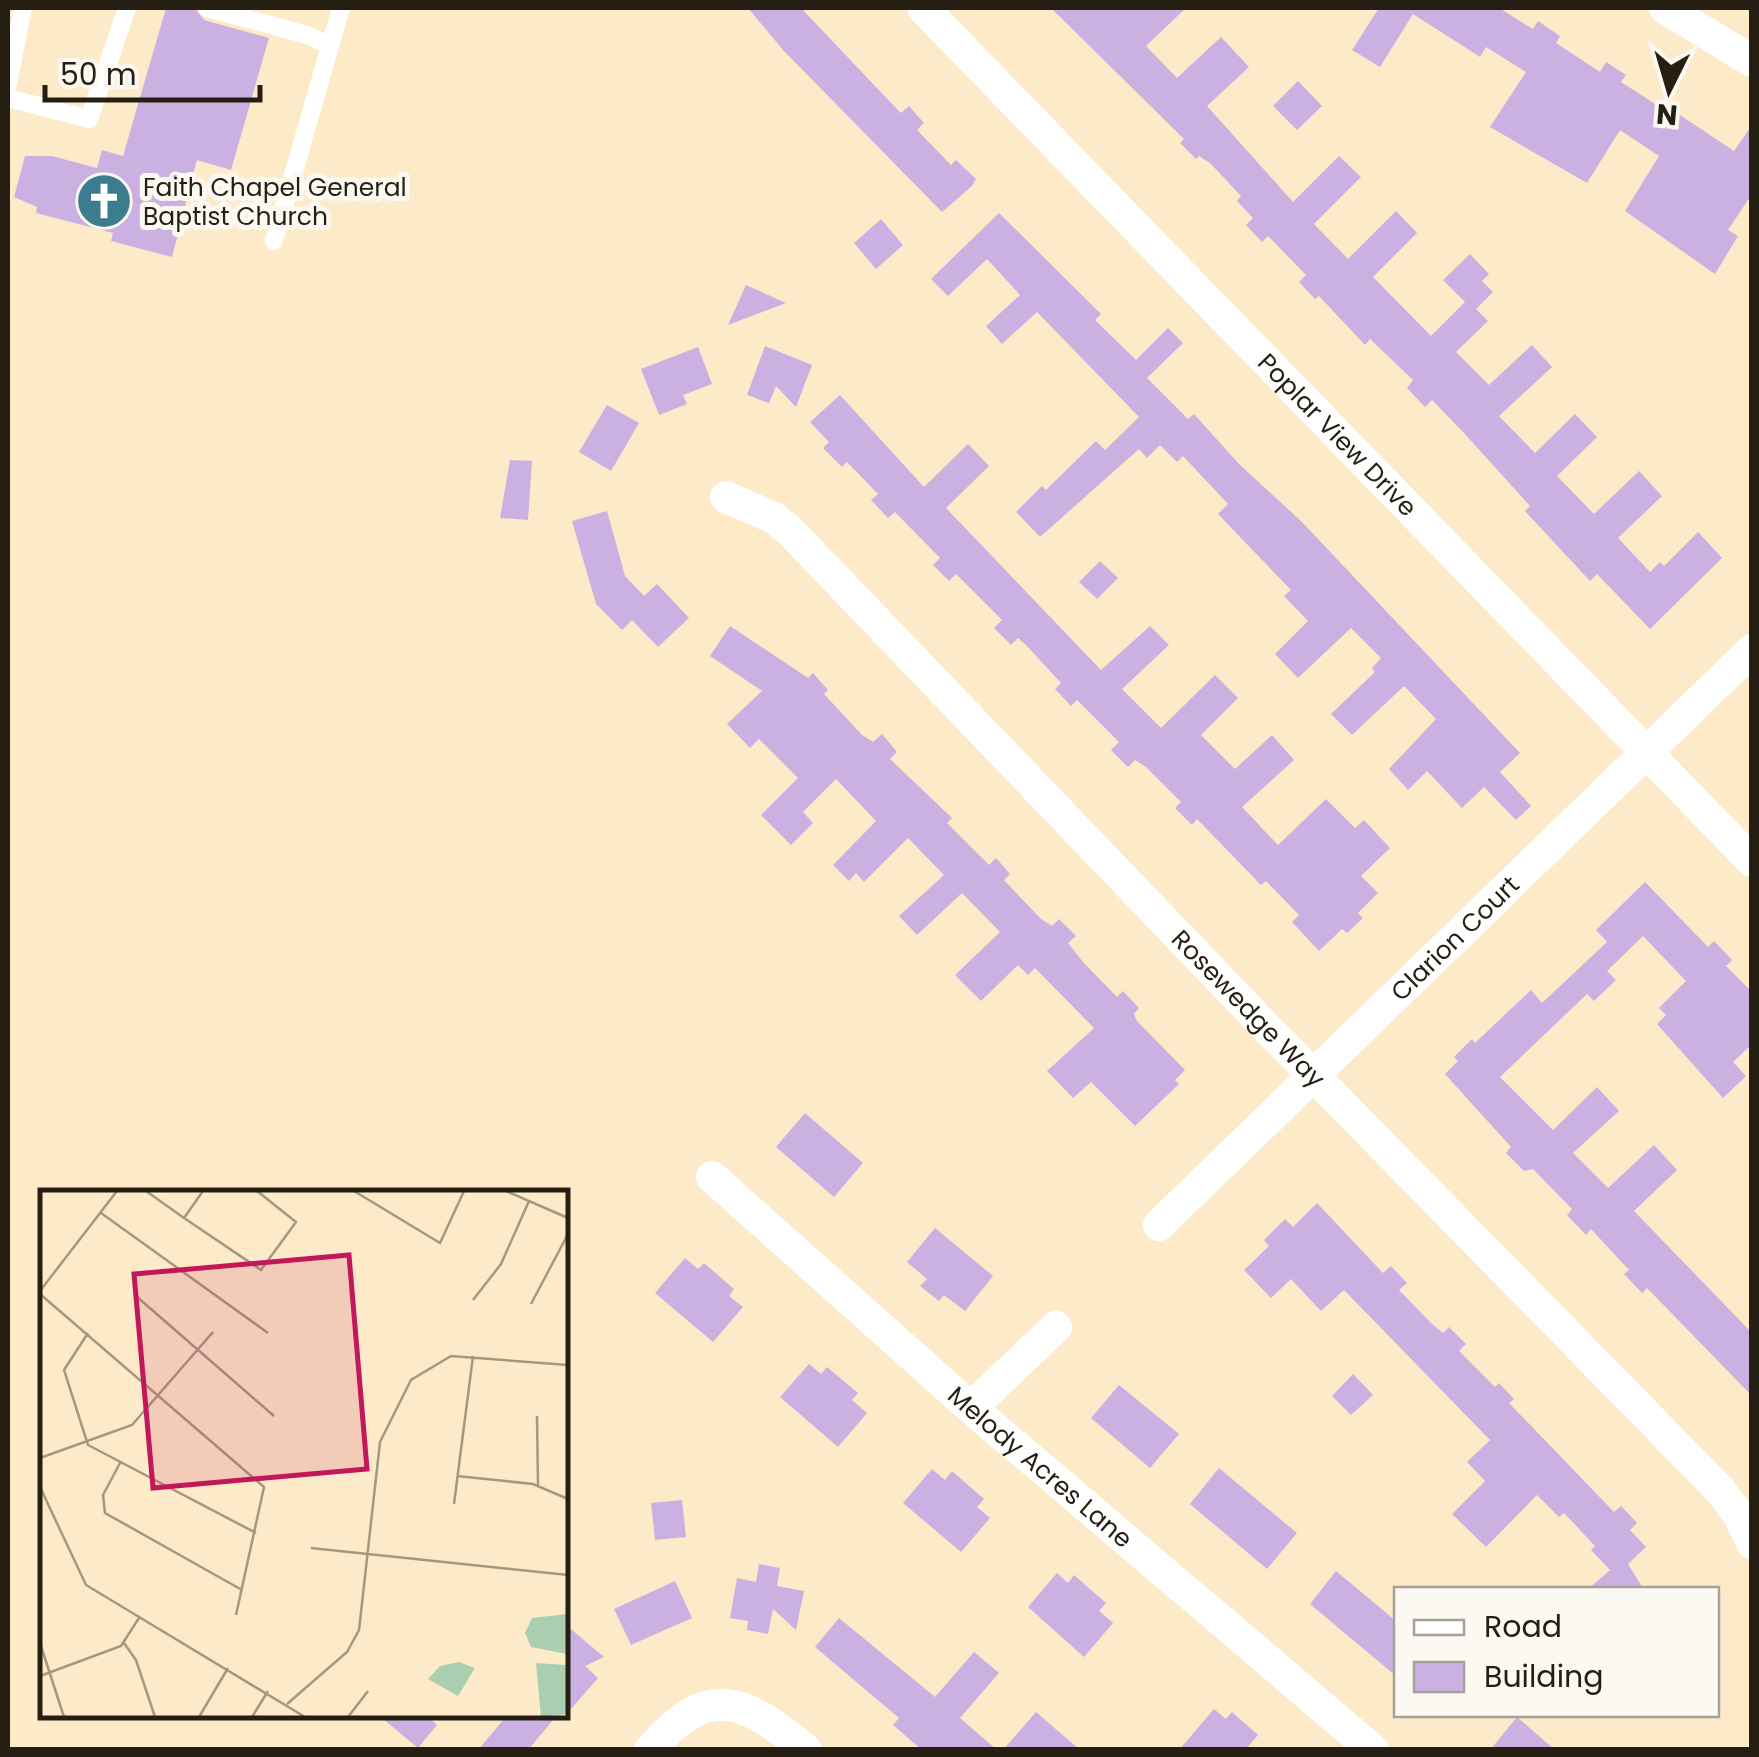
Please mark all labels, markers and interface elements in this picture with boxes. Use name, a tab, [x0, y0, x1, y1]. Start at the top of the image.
scale bar	[45, 40, 260, 102]
north arrow	[1619, 40, 1719, 140]
text: 50 m	[60, 53, 137, 96]
text: N	[1655, 94, 1679, 135]
place label: Faith Chapel General Baptist Church	[143, 170, 407, 234]
church icon: Faith Chapel General Baptist Church	[74, 171, 134, 231]
street label: Poplar View Drive	[1250, 345, 1425, 524]
street label: Clarion Court	[1383, 868, 1527, 1009]
street label: Rosewedge Way	[1164, 922, 1333, 1095]
inset map	[40, 1190, 568, 1717]
street label: Melody Acres Lane	[940, 1378, 1140, 1556]
legend	[1394, 1587, 1719, 1717]
text: Road	[1484, 1605, 1562, 1648]
text: Building	[1484, 1655, 1604, 1698]

